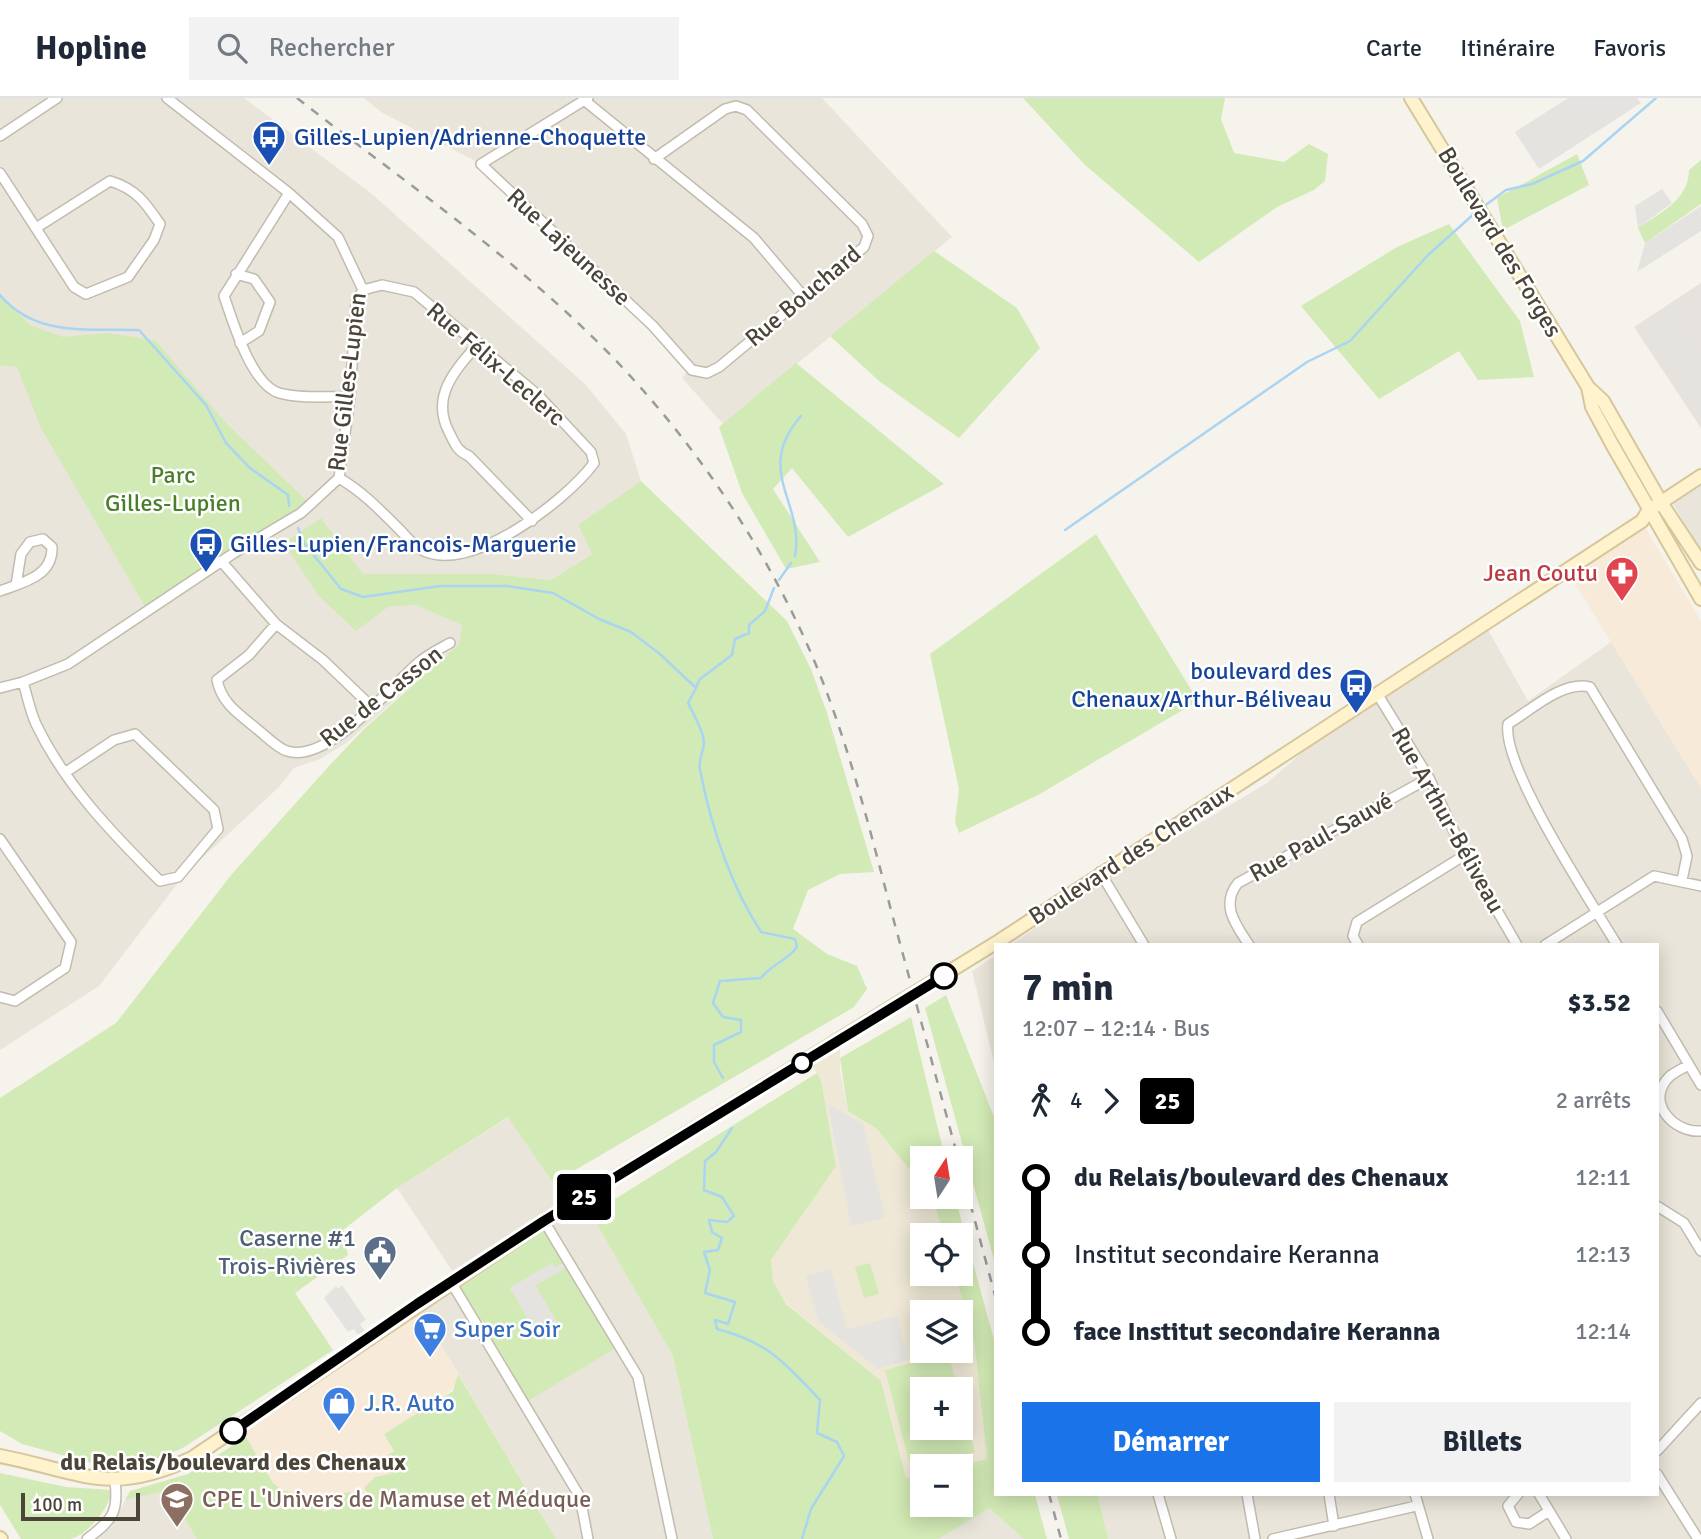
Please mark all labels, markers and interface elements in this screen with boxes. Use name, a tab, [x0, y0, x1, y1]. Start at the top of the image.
search box	[189, 17, 679, 80]
text: Hopline	[35, 28, 147, 69]
icon: search	[213, 29, 251, 67]
text: Rechercher	[269, 32, 395, 64]
text: Carte	[1366, 33, 1422, 63]
text: Itinéraire	[1460, 33, 1555, 63]
text: Favoris	[1593, 33, 1666, 63]
bus stop icon: Gilles-Lupien/Adrienne-Choquette	[250, 118, 288, 167]
place label: Gilles-Lupien/Adrienne-Choquette	[294, 122, 646, 152]
street label: Boulevard des Forges	[1431, 141, 1569, 343]
street label: Rue Lajeunesse	[501, 182, 637, 312]
street label: Rue Bouchard	[739, 239, 867, 353]
street label: Rue Gilles-Lupien	[321, 291, 373, 473]
street label: Rue Félix-Leclerc	[420, 296, 572, 432]
park label: Parc Gilles-Lupien	[105, 460, 241, 518]
bus stop icon: Gilles-Lupien/Francois-Marguerie	[187, 525, 225, 574]
place label: Gilles-Lupien/Francois-Marguerie	[230, 529, 577, 559]
pharmacy icon: Jean Coutu	[1603, 554, 1641, 603]
place label: Jean Coutu	[1483, 558, 1598, 588]
street label: Rue de Casson	[314, 639, 448, 753]
place label: boulevard des Chenaux/Arthur-Béliveau	[1071, 656, 1332, 714]
bus stop icon: boulevard des Chenaux/Arthur-Béliveau	[1337, 666, 1375, 715]
street label: Rue Arthur-Béliveau	[1385, 722, 1511, 918]
street label: Boulevard des Chenaux	[1023, 777, 1239, 931]
street label: Rue Paul-Sauvé	[1244, 785, 1398, 889]
unlabelled marker	[931, 963, 957, 989]
text: 7 min	[1022, 964, 1114, 1011]
text: $3.52	[1567, 987, 1631, 1019]
text: 12:07 – 12:14 · Bus	[1022, 1014, 1210, 1043]
unlabelled marker	[792, 1053, 812, 1073]
icon: walk	[1022, 1082, 1060, 1120]
icon: forward	[1092, 1082, 1130, 1120]
text: 4	[1070, 1086, 1082, 1115]
text: 25	[1154, 1086, 1180, 1116]
text: 2 arrêts	[1556, 1086, 1631, 1115]
north arrow	[910, 1146, 973, 1209]
map controls	[910, 1146, 973, 1517]
text: du Relais/boulevard des Chenaux	[1074, 1162, 1448, 1194]
text: 12:11	[1575, 1163, 1631, 1192]
line badge: 25	[552, 1174, 616, 1220]
text: 25	[571, 1182, 597, 1212]
place label: Caserne #1 Trois-Rivières	[218, 1223, 356, 1281]
button: locate	[910, 1223, 973, 1286]
public building icon: Caserne #1 Trois-Rivières	[361, 1233, 399, 1282]
text: Institut secondaire Keranna	[1074, 1239, 1380, 1271]
text: 12:13	[1575, 1240, 1631, 1269]
button: layers	[910, 1300, 973, 1363]
supermarket icon: Super Soir	[411, 1310, 449, 1359]
place label: Super Soir	[454, 1314, 561, 1344]
text: face Institut secondaire Keranna	[1074, 1316, 1440, 1348]
text: 12:14	[1575, 1317, 1631, 1346]
button: +	[910, 1377, 973, 1440]
shop icon: J.R. Auto	[320, 1384, 358, 1433]
place label: J.R. Auto	[364, 1388, 455, 1418]
button: Démarrer	[1022, 1402, 1320, 1482]
button: Billets	[1334, 1402, 1631, 1482]
marker: du Relais/boulevard des Chenaux	[220, 1418, 246, 1444]
place label: du Relais/boulevard des Chenaux	[60, 1447, 406, 1477]
button: −	[910, 1454, 973, 1517]
school or university icon: CPE L'Univers de Mamuse et Méduque	[158, 1480, 196, 1529]
place label: CPE L'Univers de Mamuse et Méduque	[202, 1484, 591, 1514]
scale bar	[21, 1490, 140, 1522]
text: 100 m	[32, 1493, 82, 1517]

